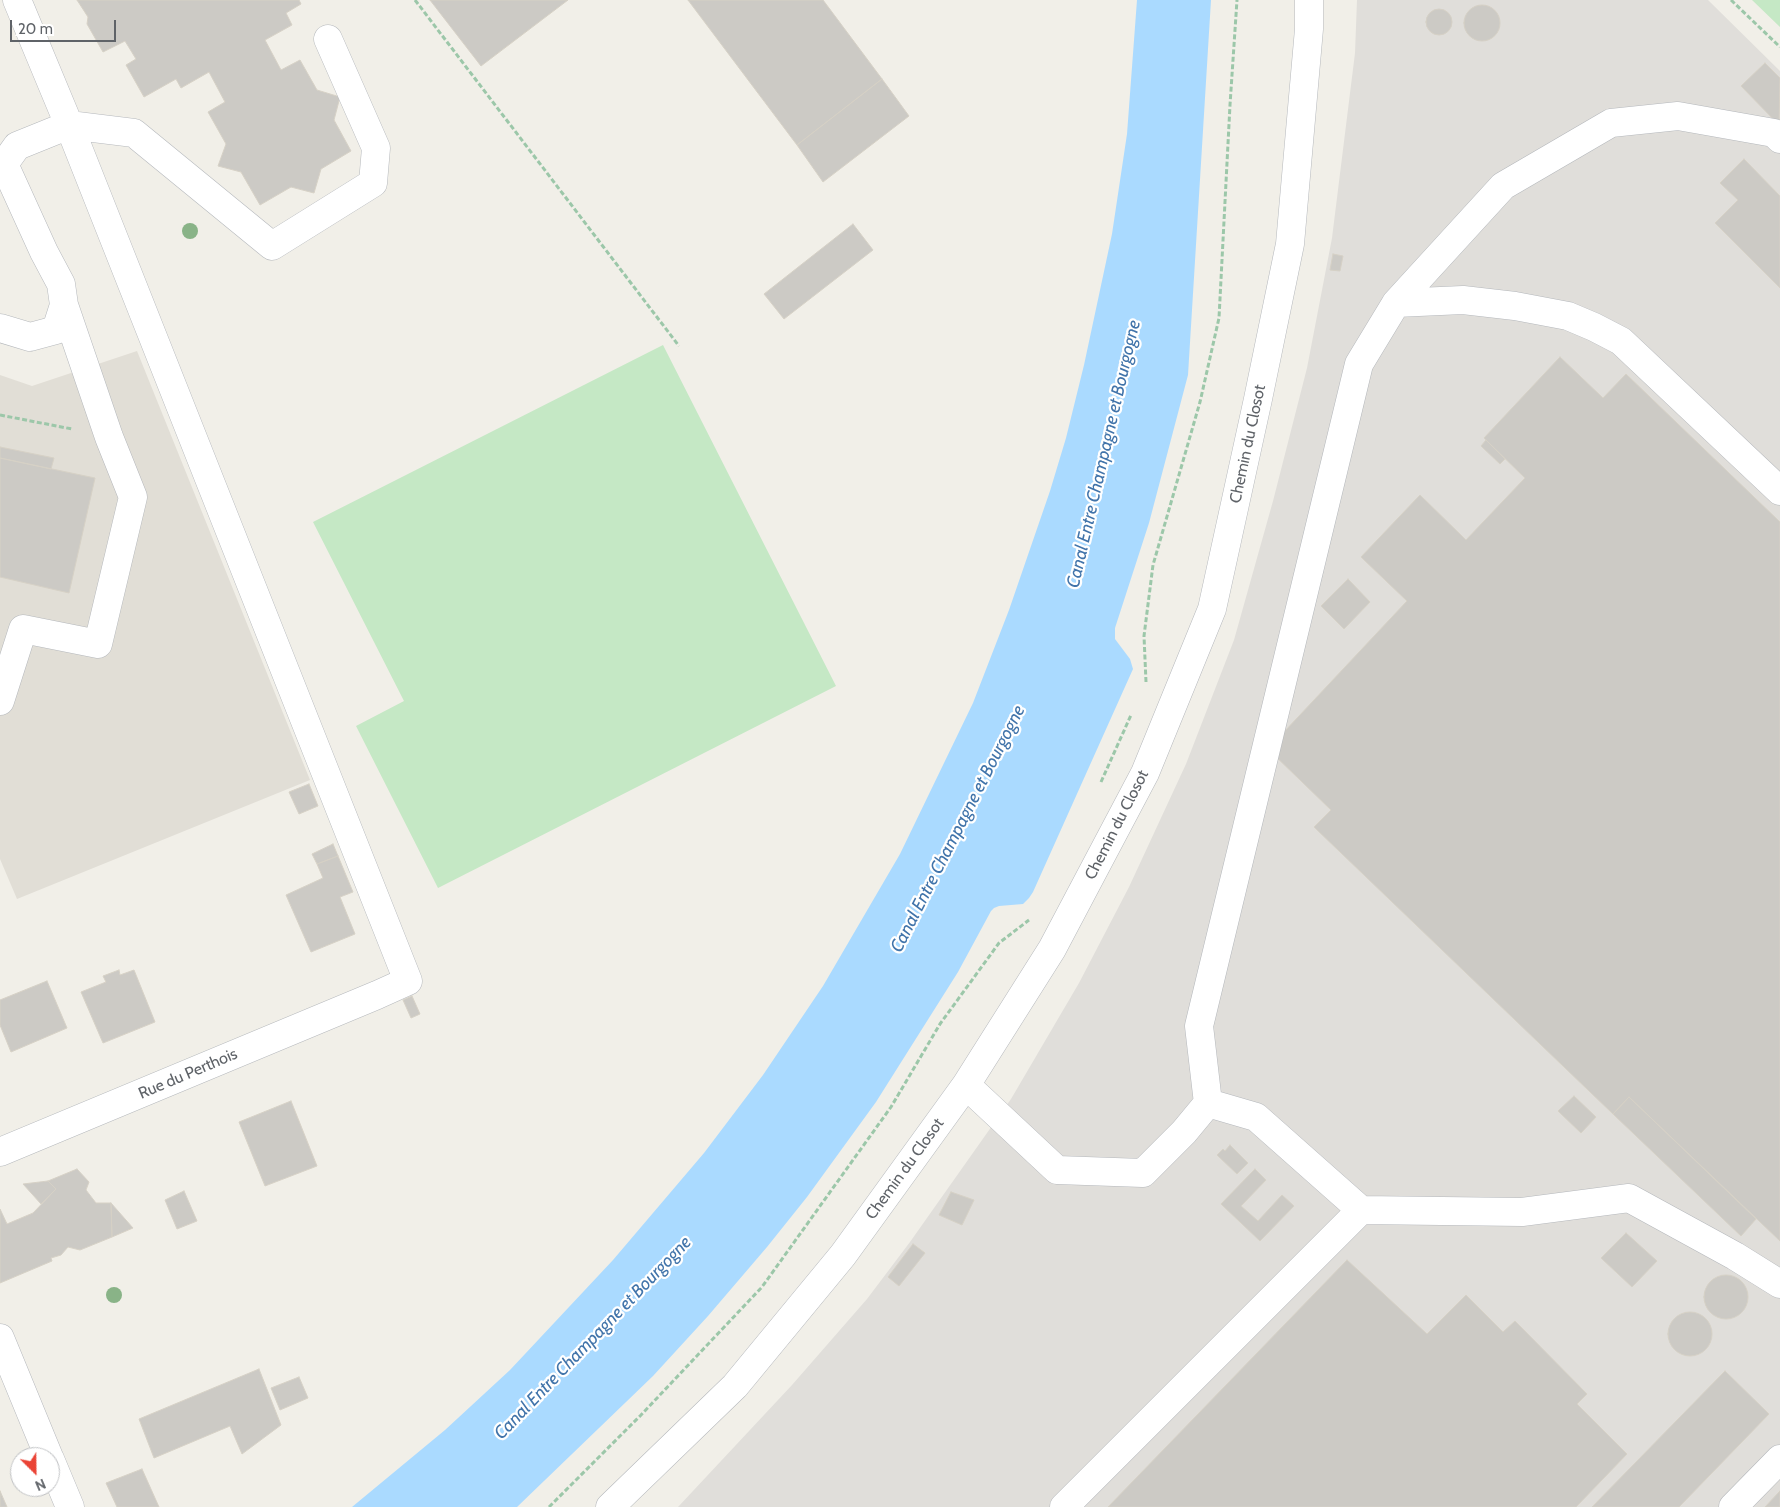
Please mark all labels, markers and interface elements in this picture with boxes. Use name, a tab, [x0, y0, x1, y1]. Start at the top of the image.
scale bar	[12, 10, 119, 42]
text: 20 m	[18, 20, 53, 38]
water label: Canal Entre Champagne et Bourgogne	[1063, 318, 1145, 590]
street label: Chemin du Closot	[1226, 383, 1270, 505]
water label: Canal Entre Champagne et Bourgogne	[886, 702, 1030, 956]
street label: Chemin du Closot	[1081, 767, 1153, 883]
street label: Rue du Perthois	[136, 1045, 240, 1103]
street label: Chemin du Closot	[862, 1115, 948, 1223]
water label: Canal Entre Champagne et Bourgogne	[490, 1232, 696, 1444]
north arrow	[10, 1447, 60, 1497]
text: N	[32, 1475, 49, 1495]

